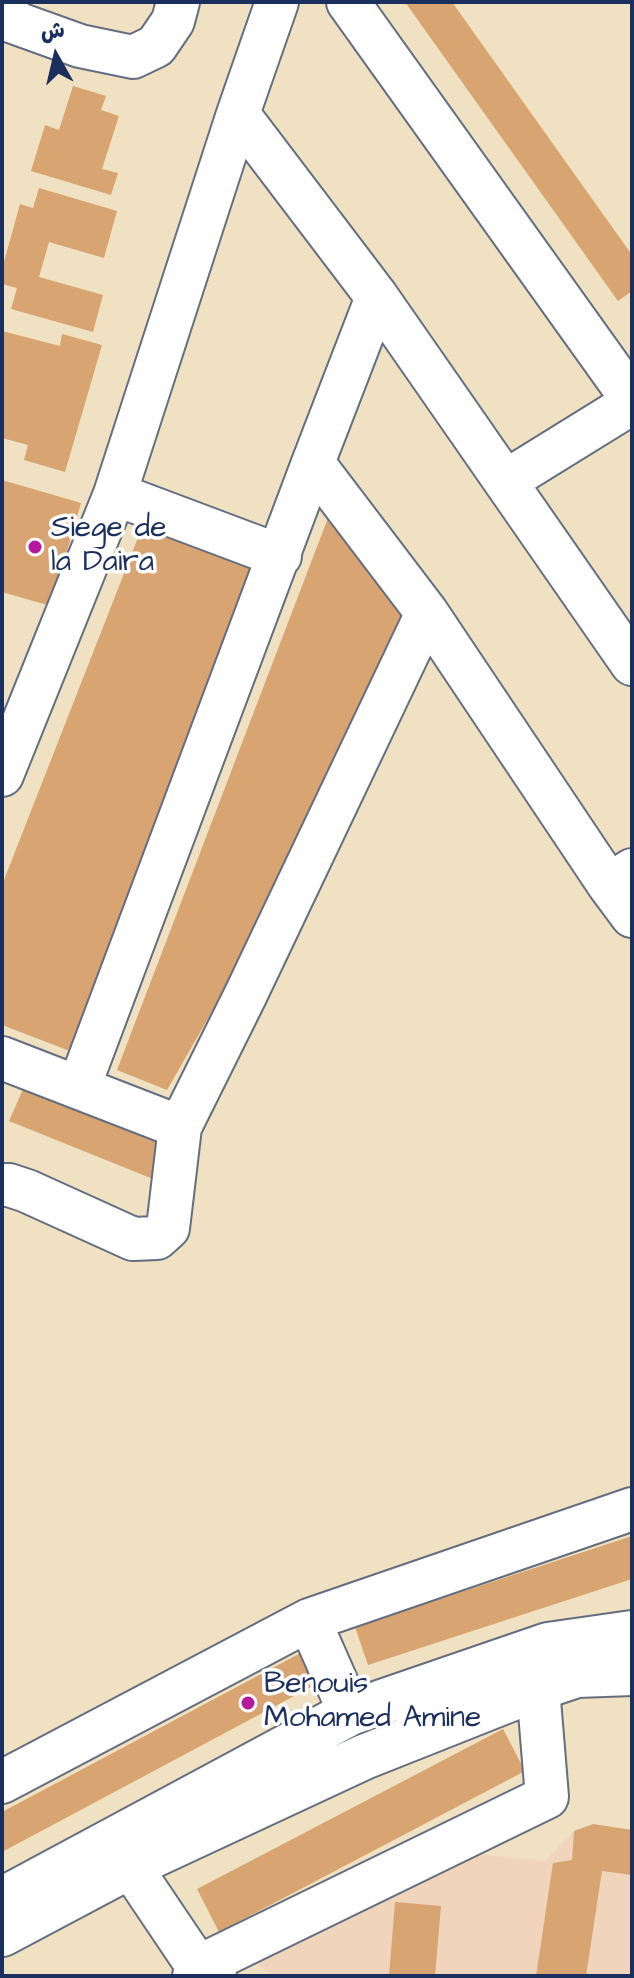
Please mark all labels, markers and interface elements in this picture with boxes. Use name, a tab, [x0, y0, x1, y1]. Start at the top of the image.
text: ش	[38, 15, 67, 49]
north arrow	[16, 16, 96, 96]
place label: Siege de la Daira	[51, 512, 166, 582]
marker: Siege de la Daira	[26, 538, 44, 556]
place label: Benouis Mohamed Amine	[264, 1668, 481, 1738]
marker: Benouis Mohamed Amine	[239, 1694, 257, 1712]

